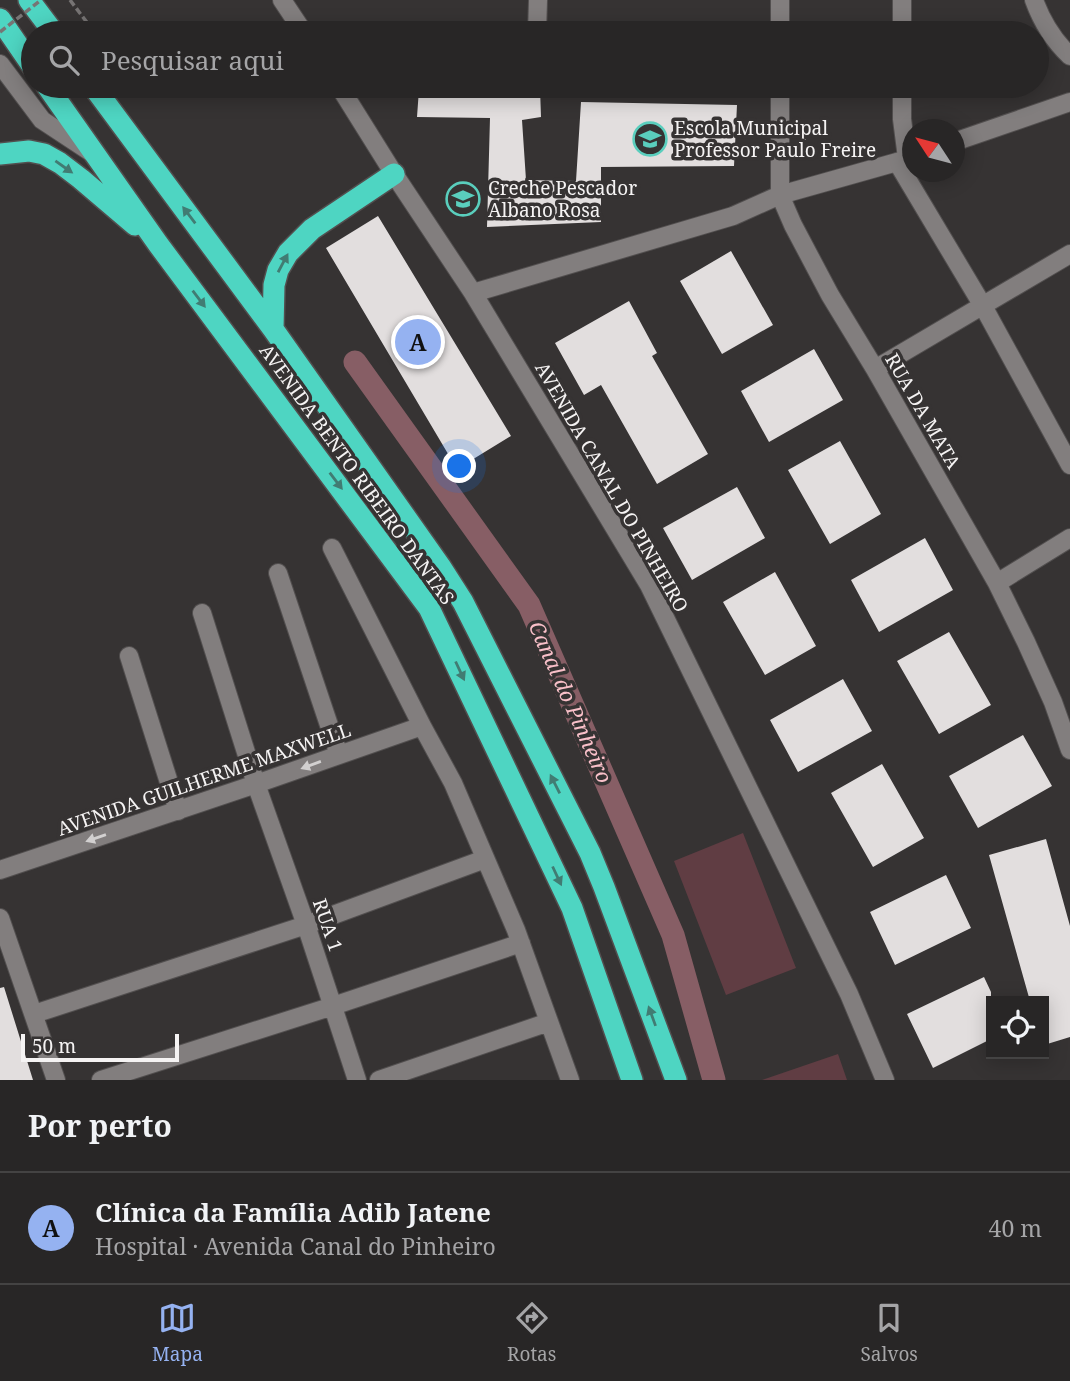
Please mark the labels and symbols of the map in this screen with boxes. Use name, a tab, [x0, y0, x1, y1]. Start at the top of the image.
place label: Escola Municipal Professor Paulo Freire	[674, 115, 876, 163]
north arrow	[902, 119, 965, 182]
school or university icon: Escola Municipal Professor Paulo Freire	[631, 120, 669, 158]
one-way arrow	[55, 160, 73, 174]
place label: Creche Pescador Albano Rosa	[488, 175, 637, 223]
school or university icon: Creche Pescador Albano Rosa	[444, 180, 482, 218]
one-way arrow	[182, 206, 196, 224]
one-way arrow	[277, 253, 289, 272]
one-way arrow	[192, 290, 206, 308]
pin: A	[395, 316, 441, 368]
street label: AVENIDA BENTO RIBEIRO DANTAS	[255, 339, 459, 609]
street label: RUA DA MATA	[879, 348, 967, 474]
street label: AVENIDA CANAL DO PINHEIRO	[529, 357, 695, 617]
your location	[442, 449, 476, 483]
one-way arrow	[328, 472, 342, 490]
water label: Canal do Pinheiro	[523, 617, 619, 787]
one-way arrow	[455, 660, 466, 681]
street label: AVENIDA GUILHERME MAXWELL	[54, 716, 354, 842]
one-way arrow	[301, 760, 322, 771]
one-way arrow	[549, 774, 560, 794]
one-way arrow	[85, 833, 106, 844]
one-way arrow	[551, 866, 563, 886]
street label: RUA 1	[307, 895, 349, 955]
one-way arrow	[646, 1005, 657, 1026]
scale bar	[21, 1031, 178, 1063]

